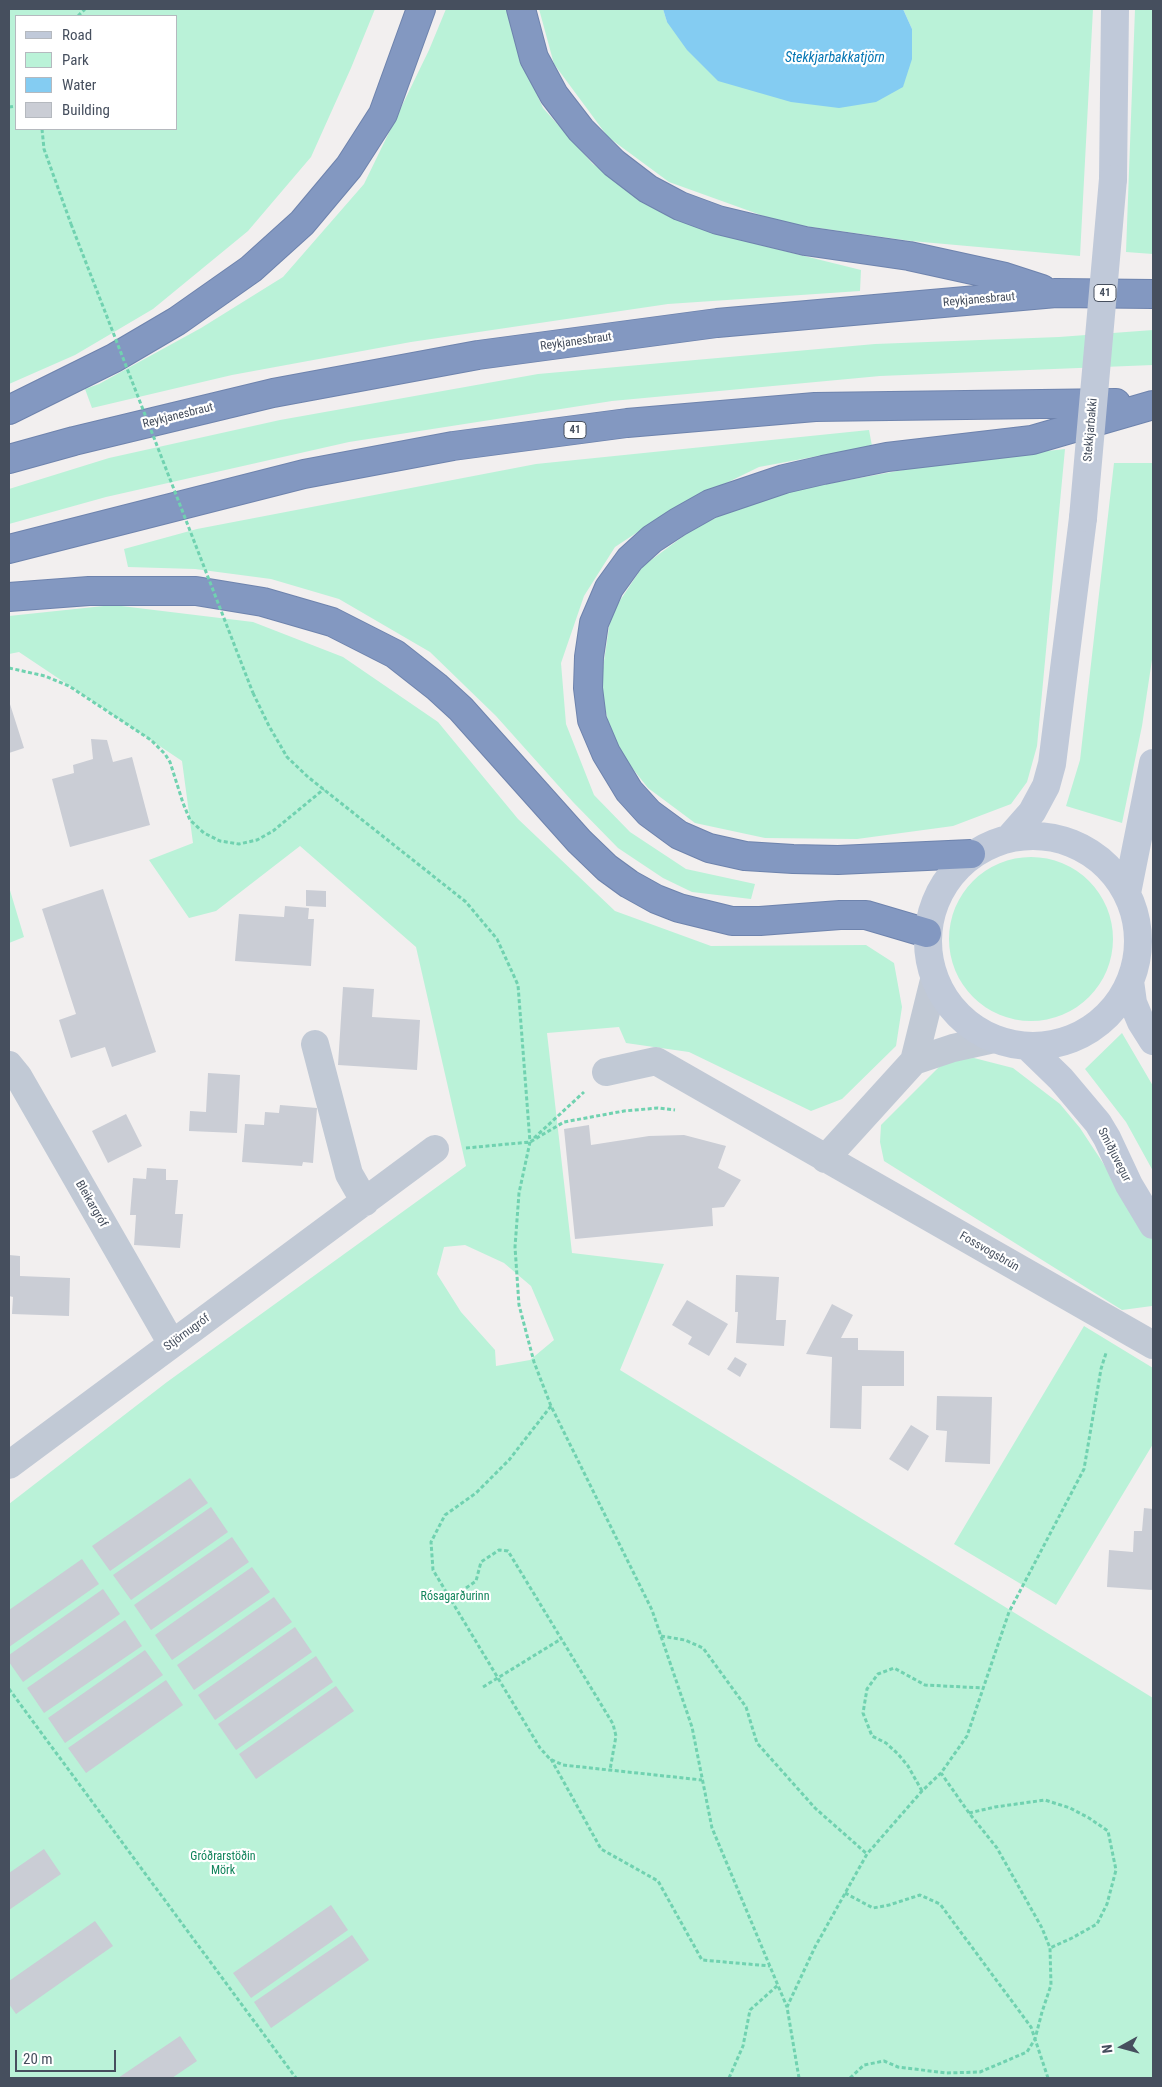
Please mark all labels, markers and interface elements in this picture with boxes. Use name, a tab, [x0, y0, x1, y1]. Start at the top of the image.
legend	[15, 15, 178, 130]
text: Road	[62, 26, 92, 44]
water label: Stekkjarbakkatjörn	[785, 50, 885, 66]
text: Park	[62, 51, 89, 69]
text: Water	[62, 76, 96, 94]
text: Building	[62, 101, 110, 119]
road number: 41	[1094, 284, 1116, 302]
street label: Reykjanesbraut	[942, 290, 1016, 310]
street label: Reykjanesbraut	[539, 330, 613, 354]
street label: Stekkjarbakki	[1081, 398, 1101, 462]
street label: Reykjanesbraut	[141, 400, 215, 432]
road number: 41	[564, 422, 586, 438]
street label: Smiðjuvegur	[1094, 1126, 1134, 1184]
street label: Bleikargróf	[72, 1178, 110, 1230]
street label: Fossvogsbrún	[957, 1229, 1021, 1275]
street label: Stjörnugróf	[161, 1312, 213, 1354]
park label: Rósagarðurinn	[421, 1590, 489, 1604]
park label: Gróðrarstöðin Mörk	[190, 1850, 256, 1878]
north arrow	[1097, 2022, 1147, 2072]
scale bar	[18, 2040, 119, 2072]
text: N	[1099, 2044, 1116, 2054]
text: 20 m	[23, 2050, 53, 2068]

